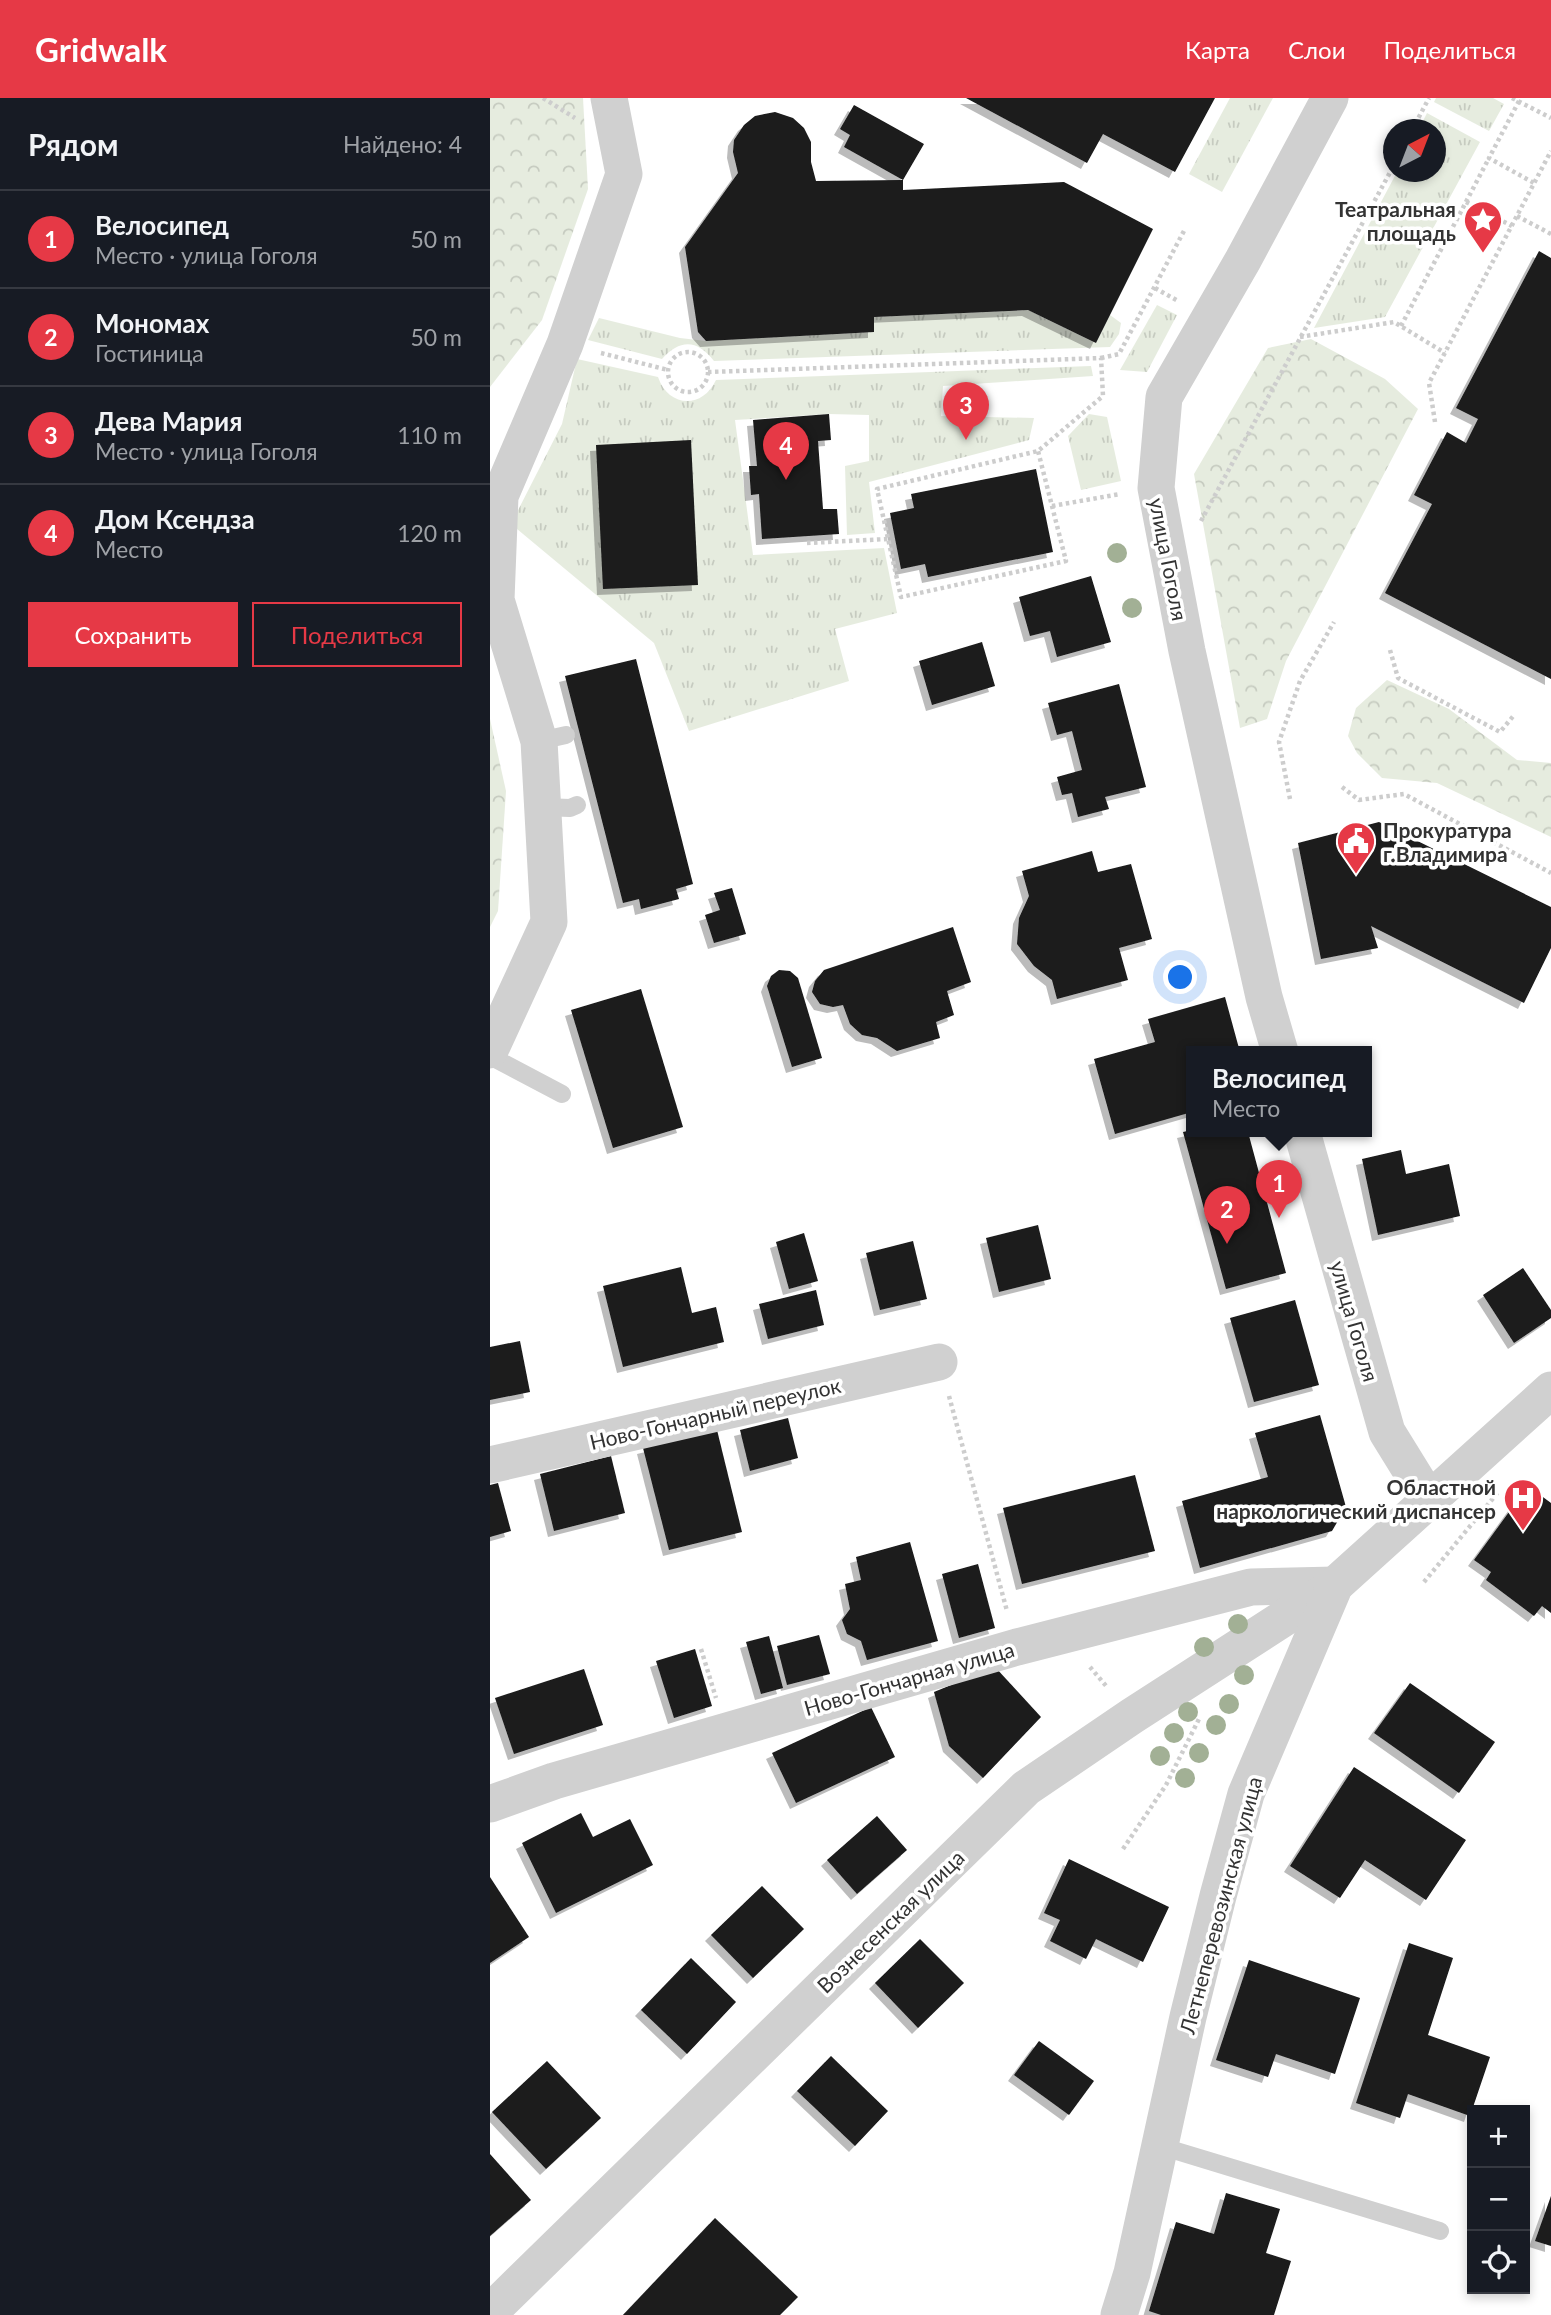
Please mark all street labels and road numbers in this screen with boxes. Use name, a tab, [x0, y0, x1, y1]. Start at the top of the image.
street label: улица Гоголя	[1145, 495, 1193, 623]
street label: улица Гоголя	[1326, 1258, 1384, 1384]
street label: Ново-Гончарный переулок	[587, 1372, 843, 1454]
street label: Ново-Гончарная улица	[801, 1636, 1017, 1720]
street label: Летнеперевозинская улица	[1173, 1774, 1266, 2037]
street label: Вознесенская улица	[811, 1844, 969, 1998]

